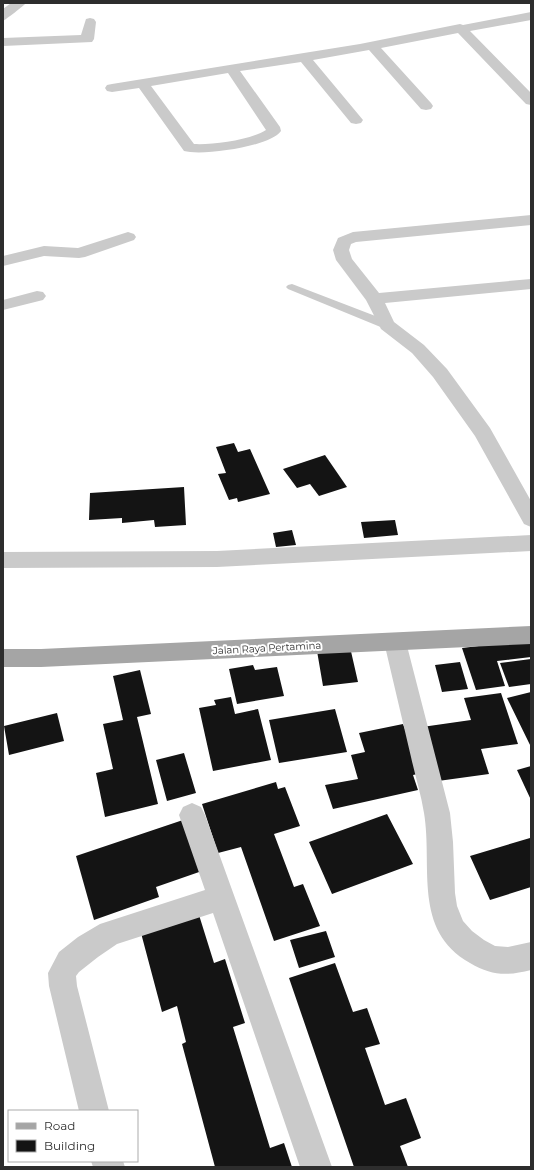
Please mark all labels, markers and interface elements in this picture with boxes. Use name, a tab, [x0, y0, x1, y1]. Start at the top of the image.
street label: Jalan Raya Pertamina	[211, 639, 322, 657]
legend	[8, 1110, 138, 1162]
text: Road	[44, 1118, 75, 1133]
text: Building	[44, 1138, 95, 1153]

